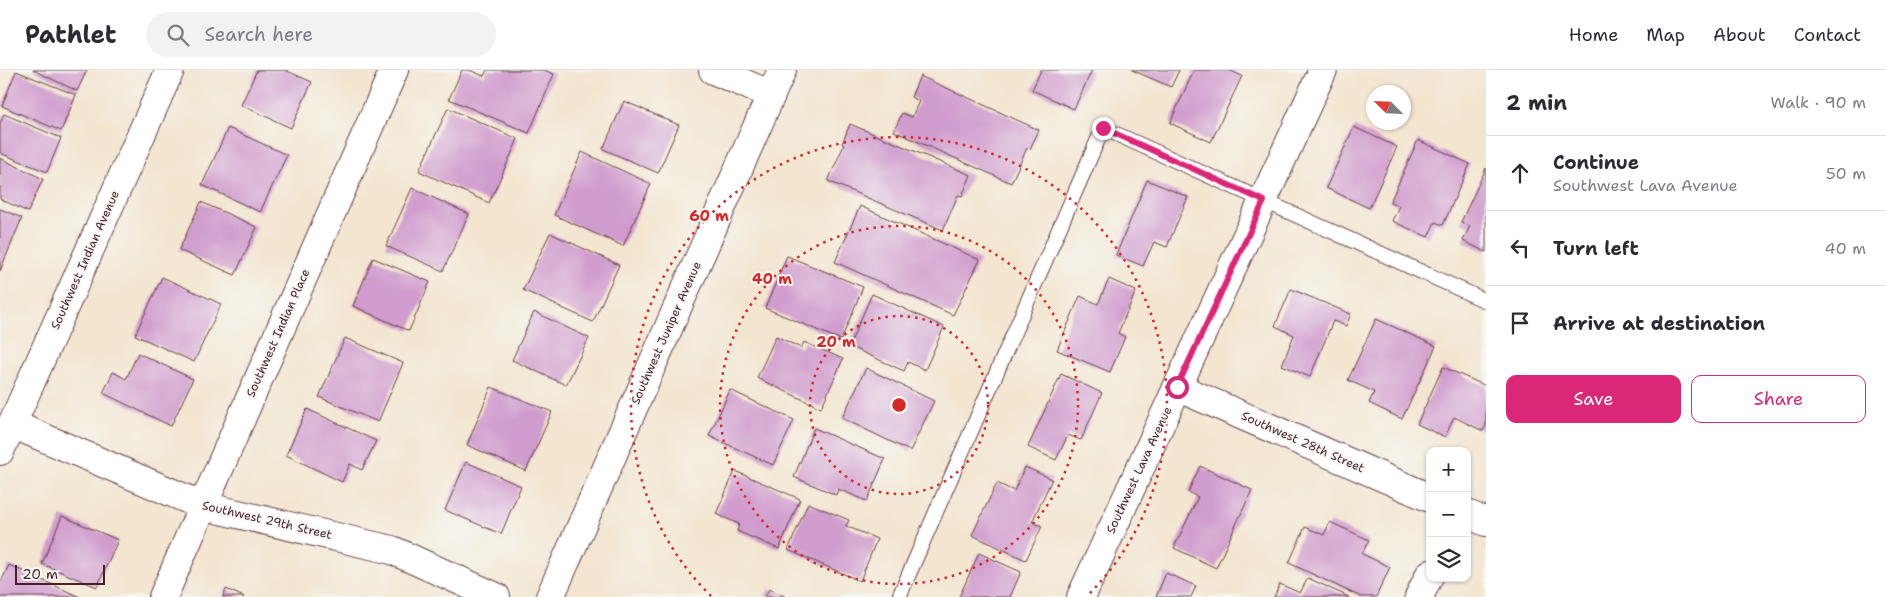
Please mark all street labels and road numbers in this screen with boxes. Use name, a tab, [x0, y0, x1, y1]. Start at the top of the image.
street label: Southwest Indian Avenue	[47, 188, 123, 332]
street label: Southwest Juniper Avenue	[627, 259, 705, 407]
street label: Southwest Indian Place	[242, 266, 314, 400]
street label: Southwest Lava Avenue	[1103, 404, 1176, 536]
street label: Southwest 28th Street	[1239, 408, 1367, 476]
street label: Southwest 29th Street	[201, 497, 333, 543]

